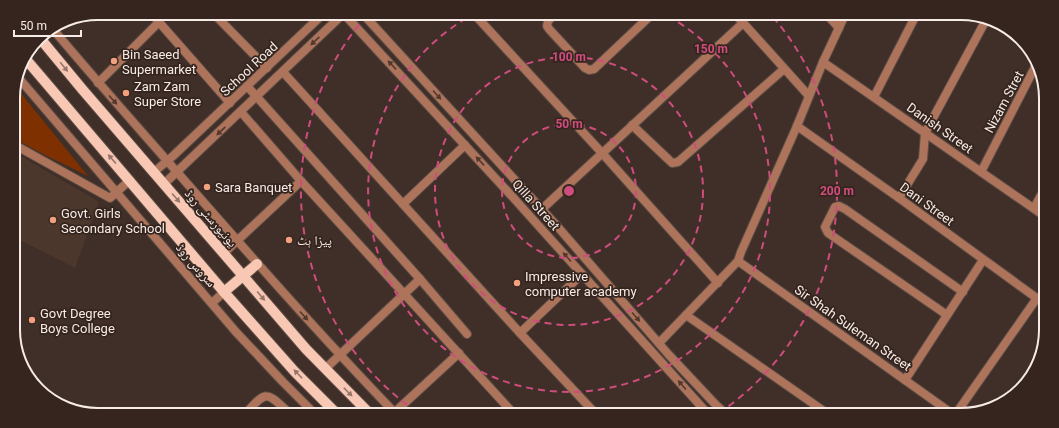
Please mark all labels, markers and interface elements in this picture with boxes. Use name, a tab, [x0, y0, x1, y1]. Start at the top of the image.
scale bar	[14, 12, 81, 38]
text: 50 m	[20, 19, 47, 33]
one-way arrow	[310, 36, 320, 46]
street label: School Road	[217, 39, 281, 99]
text: 150 m	[694, 42, 728, 56]
place label: Bin Saeed Supermarket	[122, 47, 196, 77]
text: 100 m	[552, 50, 586, 64]
marker: Bin Saeed Supermarket	[109, 56, 119, 66]
one-way arrow	[387, 60, 396, 70]
one-way arrow	[60, 62, 68, 73]
street label: Nizam Stret	[981, 68, 1027, 136]
place label: Zam Zam Super Store	[134, 79, 201, 109]
marker: Zam Zam Super Store	[121, 88, 131, 98]
one-way arrow	[432, 90, 442, 100]
one-way arrow	[109, 95, 118, 106]
street label: Danish Street	[904, 100, 976, 156]
text: 50 m	[555, 117, 583, 131]
one-way arrow	[216, 126, 226, 135]
one-way arrow	[108, 154, 117, 165]
one-way arrow	[475, 155, 484, 166]
street label: Qilla Street	[509, 177, 563, 233]
street label: Dani Street	[897, 179, 957, 229]
place label: Sara Banquet	[215, 180, 292, 195]
marker: Sara Banquet	[202, 182, 212, 192]
centre of rings	[562, 184, 576, 198]
text: 200 m	[820, 184, 854, 198]
street label: یونیورسٹی روڈ	[181, 186, 240, 251]
one-way arrow	[172, 193, 181, 203]
place label: Govt. Girls Secondary School	[61, 206, 165, 236]
marker: Govt. Girls Secondary School	[48, 215, 58, 225]
place label: پیزا ہٹ	[297, 233, 332, 249]
marker: پیزا ہٹ	[284, 235, 294, 245]
street label: سروس روڈ	[172, 240, 219, 290]
one-way arrow	[562, 252, 571, 263]
place label: Impressive computer academy	[525, 269, 637, 299]
marker: Impressive computer academy	[512, 278, 522, 288]
street label: Sir Shah Suleman Street	[792, 282, 914, 374]
one-way arrow	[256, 291, 265, 302]
place label: Govt Degree Boys College	[40, 306, 115, 336]
one-way arrow	[299, 311, 309, 321]
one-way arrow	[631, 311, 640, 322]
marker: Govt Degree Boys College	[27, 315, 37, 325]
one-way arrow	[293, 369, 303, 379]
one-way arrow	[677, 380, 686, 390]
one-way arrow	[343, 387, 353, 397]

